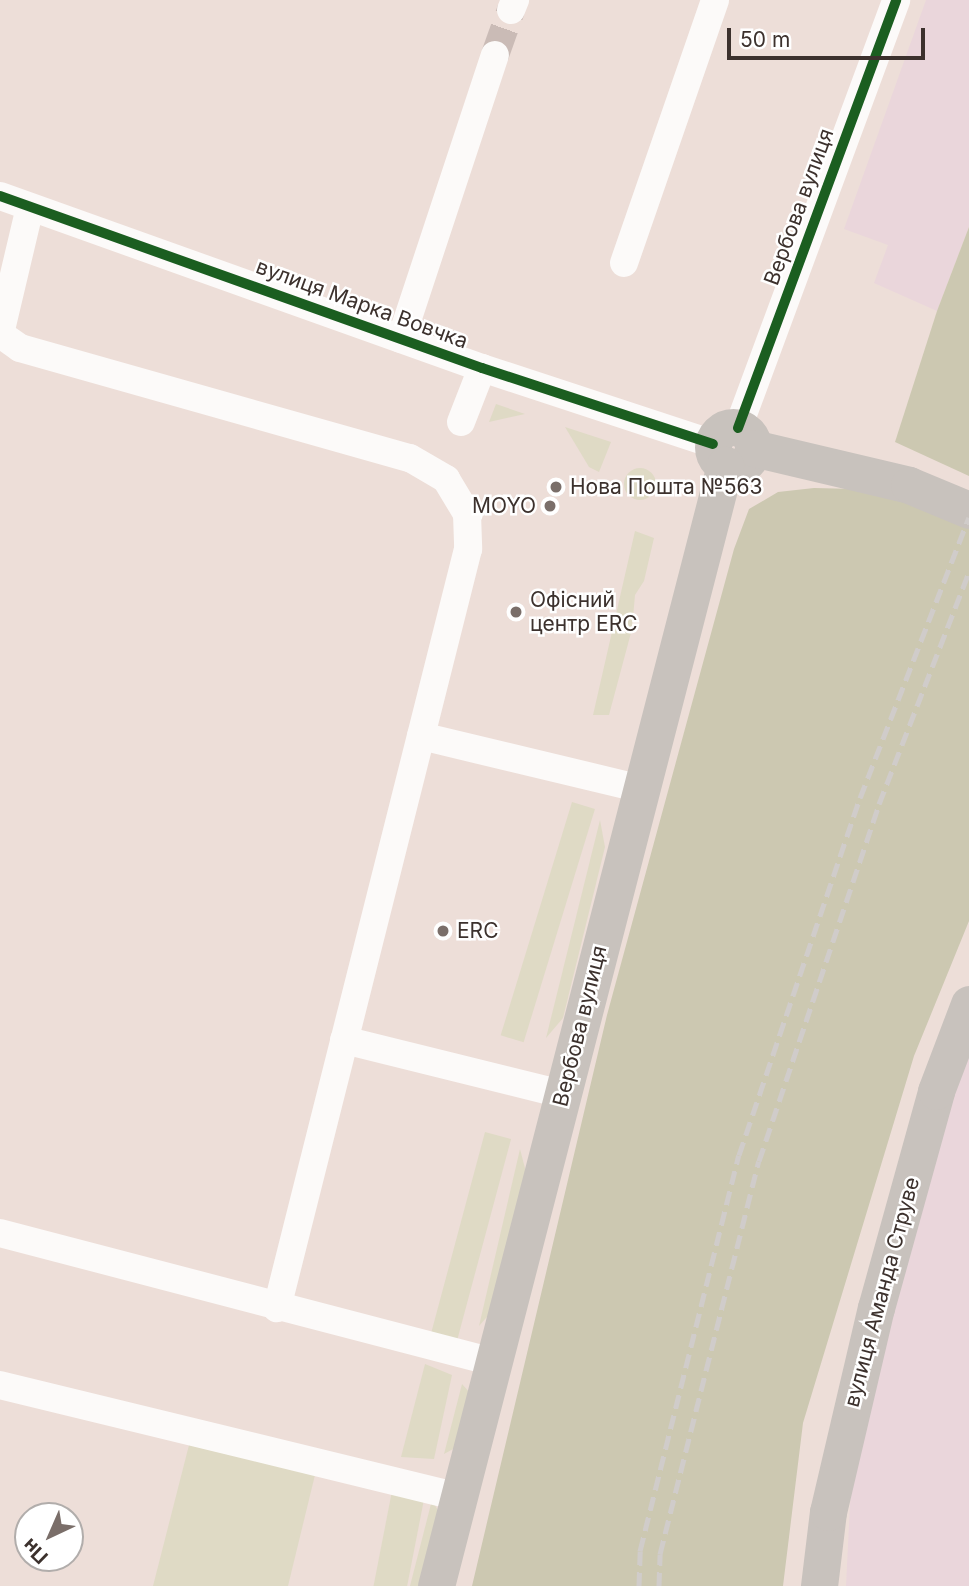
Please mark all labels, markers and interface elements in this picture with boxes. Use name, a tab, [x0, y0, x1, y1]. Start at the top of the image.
scale bar	[731, 14, 929, 58]
text: 50 m	[740, 27, 790, 52]
street label: Вербова вулиця	[759, 125, 839, 289]
street label: вулиця Марка Вовчка	[253, 254, 471, 354]
place label: Нова Пошта №563	[570, 474, 762, 500]
marker: Нова Пошта №563	[548, 479, 564, 495]
place label: MOYO	[472, 493, 536, 519]
marker: MOYO	[542, 498, 558, 514]
place label: Офісний центр ERC	[530, 587, 638, 637]
marker: Офісний центр ERC	[508, 604, 524, 620]
place label: ERC	[457, 918, 498, 944]
marker: ERC	[435, 923, 451, 939]
street label: Вербова вулиця	[548, 943, 612, 1109]
street label: вулиця Аманда Струве	[839, 1174, 925, 1410]
north arrow	[14, 1502, 84, 1572]
text: Пн	[18, 1534, 53, 1568]

